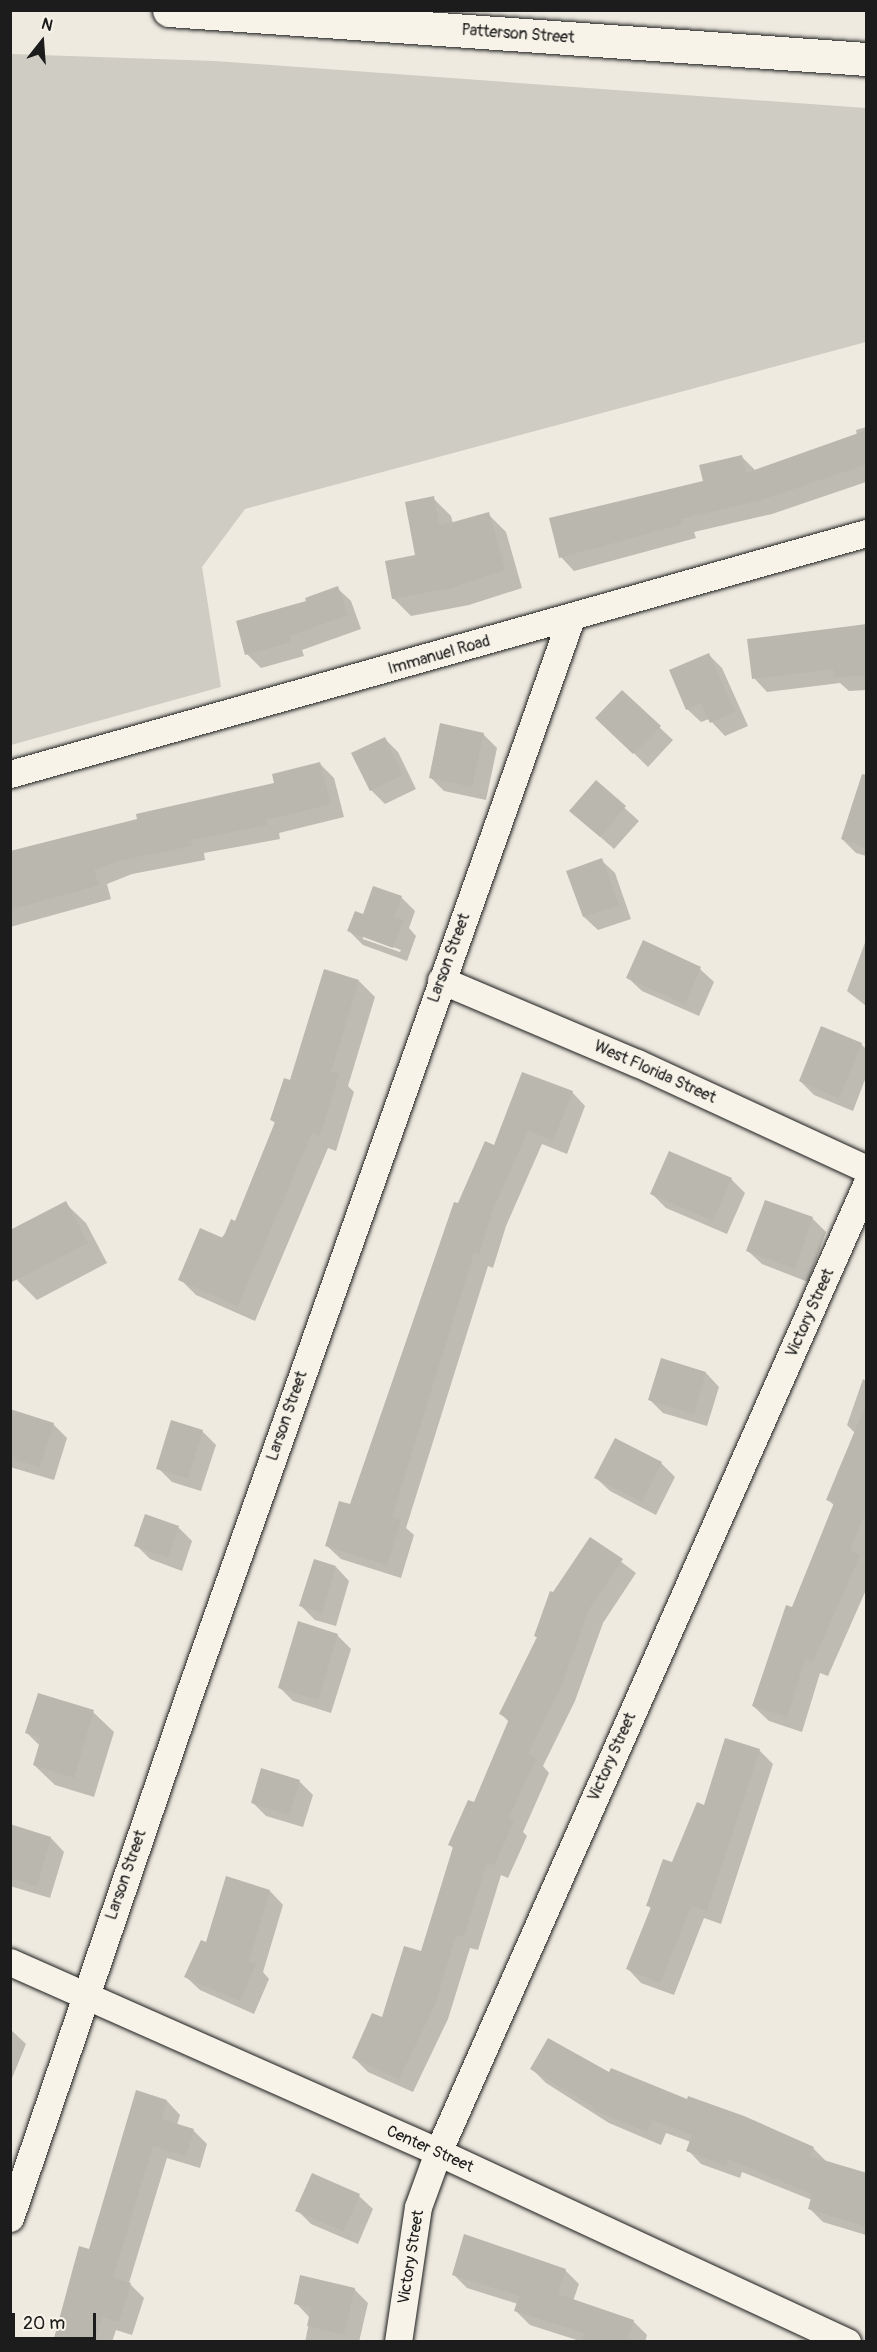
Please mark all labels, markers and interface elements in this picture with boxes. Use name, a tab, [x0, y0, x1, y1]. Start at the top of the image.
north arrow	[12, 12, 72, 72]
text: N	[39, 14, 55, 36]
street label: Patterson Street	[461, 20, 575, 48]
street label: Immanuel Road	[386, 631, 492, 679]
street label: Larson Street	[424, 911, 474, 1005]
street label: West Florida Street	[591, 1037, 719, 1107]
street label: Victory Street	[782, 1266, 838, 1360]
street label: Larson Street	[263, 1369, 311, 1463]
street label: Victory Street	[584, 1710, 640, 1804]
street label: Larson Street	[102, 1828, 150, 1922]
street label: Center Street	[384, 2121, 476, 2177]
street label: Victory Street	[394, 2209, 428, 2305]
scale bar	[15, 2301, 99, 2339]
text: 20 m	[23, 2312, 65, 2335]

